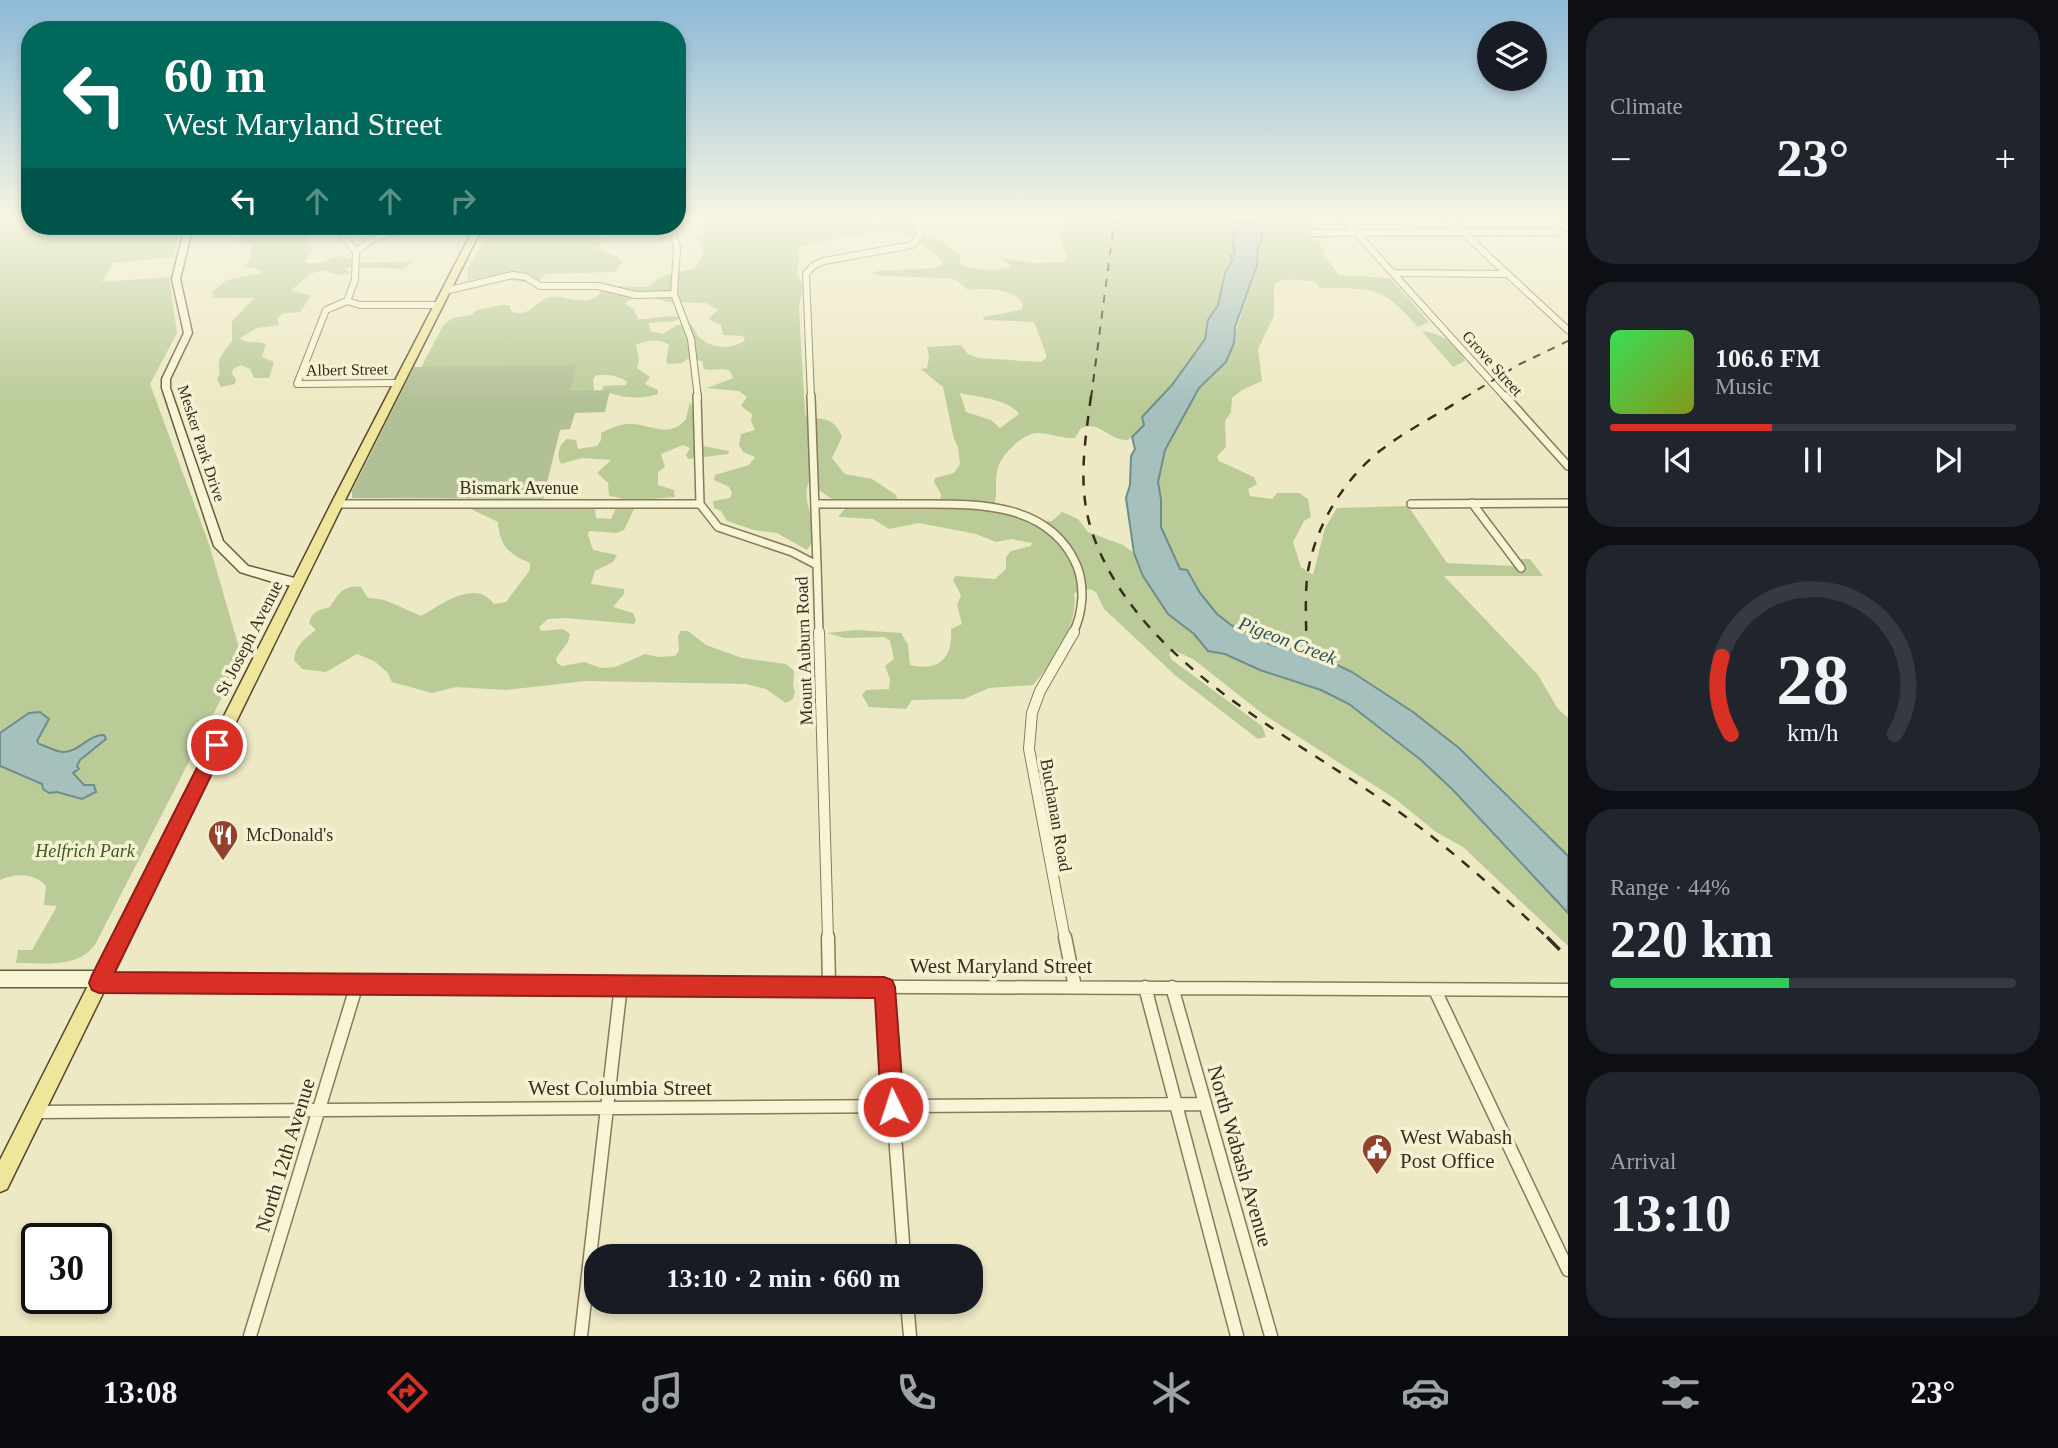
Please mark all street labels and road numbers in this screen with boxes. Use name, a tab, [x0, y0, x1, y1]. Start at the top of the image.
street label: Grove Street	[1459, 327, 1527, 400]
street label: Albert Street	[306, 360, 389, 379]
street label: Mesker Park Drive	[175, 383, 228, 504]
street label: Bismark Avenue	[459, 478, 579, 498]
street label: Mount Auburn Road	[791, 576, 817, 726]
street label: St Joseph Avenue	[211, 577, 287, 699]
street label: Buchanan Road	[1036, 757, 1076, 873]
street label: West Maryland Street	[910, 954, 1092, 978]
street label: North Wabash Avenue	[1203, 1062, 1277, 1250]
street label: North 12th Avenue	[250, 1075, 320, 1235]
street label: West Columbia Street	[528, 1076, 712, 1100]

